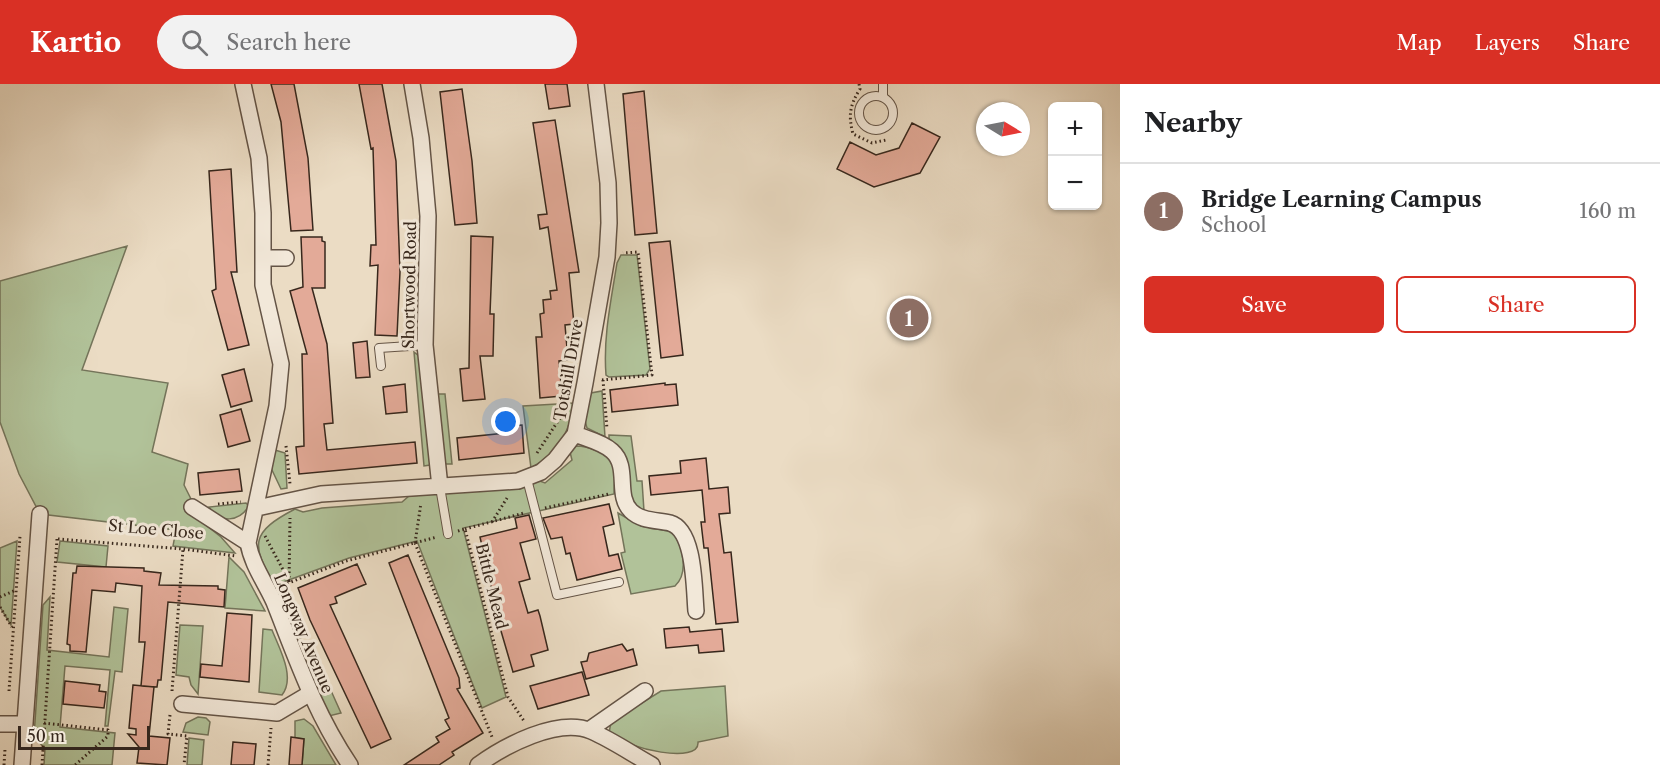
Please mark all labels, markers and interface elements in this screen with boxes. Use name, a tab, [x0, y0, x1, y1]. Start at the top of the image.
search box	[157, 15, 577, 69]
text: Kartio	[30, 25, 121, 59]
icon: search	[178, 26, 211, 59]
text: Search here	[226, 29, 351, 56]
text: Map	[1397, 30, 1442, 55]
text: Layers	[1475, 30, 1540, 55]
text: Share	[1573, 30, 1630, 55]
north arrow	[976, 102, 1030, 156]
map controls	[1048, 102, 1102, 210]
button: +	[1048, 102, 1102, 156]
text: Nearby	[1144, 107, 1242, 139]
button: −	[1048, 156, 1102, 210]
text: Bridge Learning Campus	[1201, 186, 1482, 213]
text: 1	[1159, 199, 1168, 223]
text: 160 m	[1579, 199, 1636, 223]
text: School	[1201, 213, 1266, 237]
street label: Shortwood Road	[398, 221, 420, 349]
button: Save	[1144, 276, 1384, 333]
button: Share	[1396, 276, 1636, 333]
pin: 1	[890, 296, 928, 340]
street label: Totshill Drive	[549, 317, 587, 423]
your location	[491, 407, 520, 436]
street label: St Loe Close	[107, 515, 205, 543]
street label: Bittle Mead	[472, 541, 512, 631]
street label: Longway Avenue	[270, 570, 338, 696]
scale bar	[18, 723, 150, 750]
text: 50 m	[27, 726, 65, 746]

